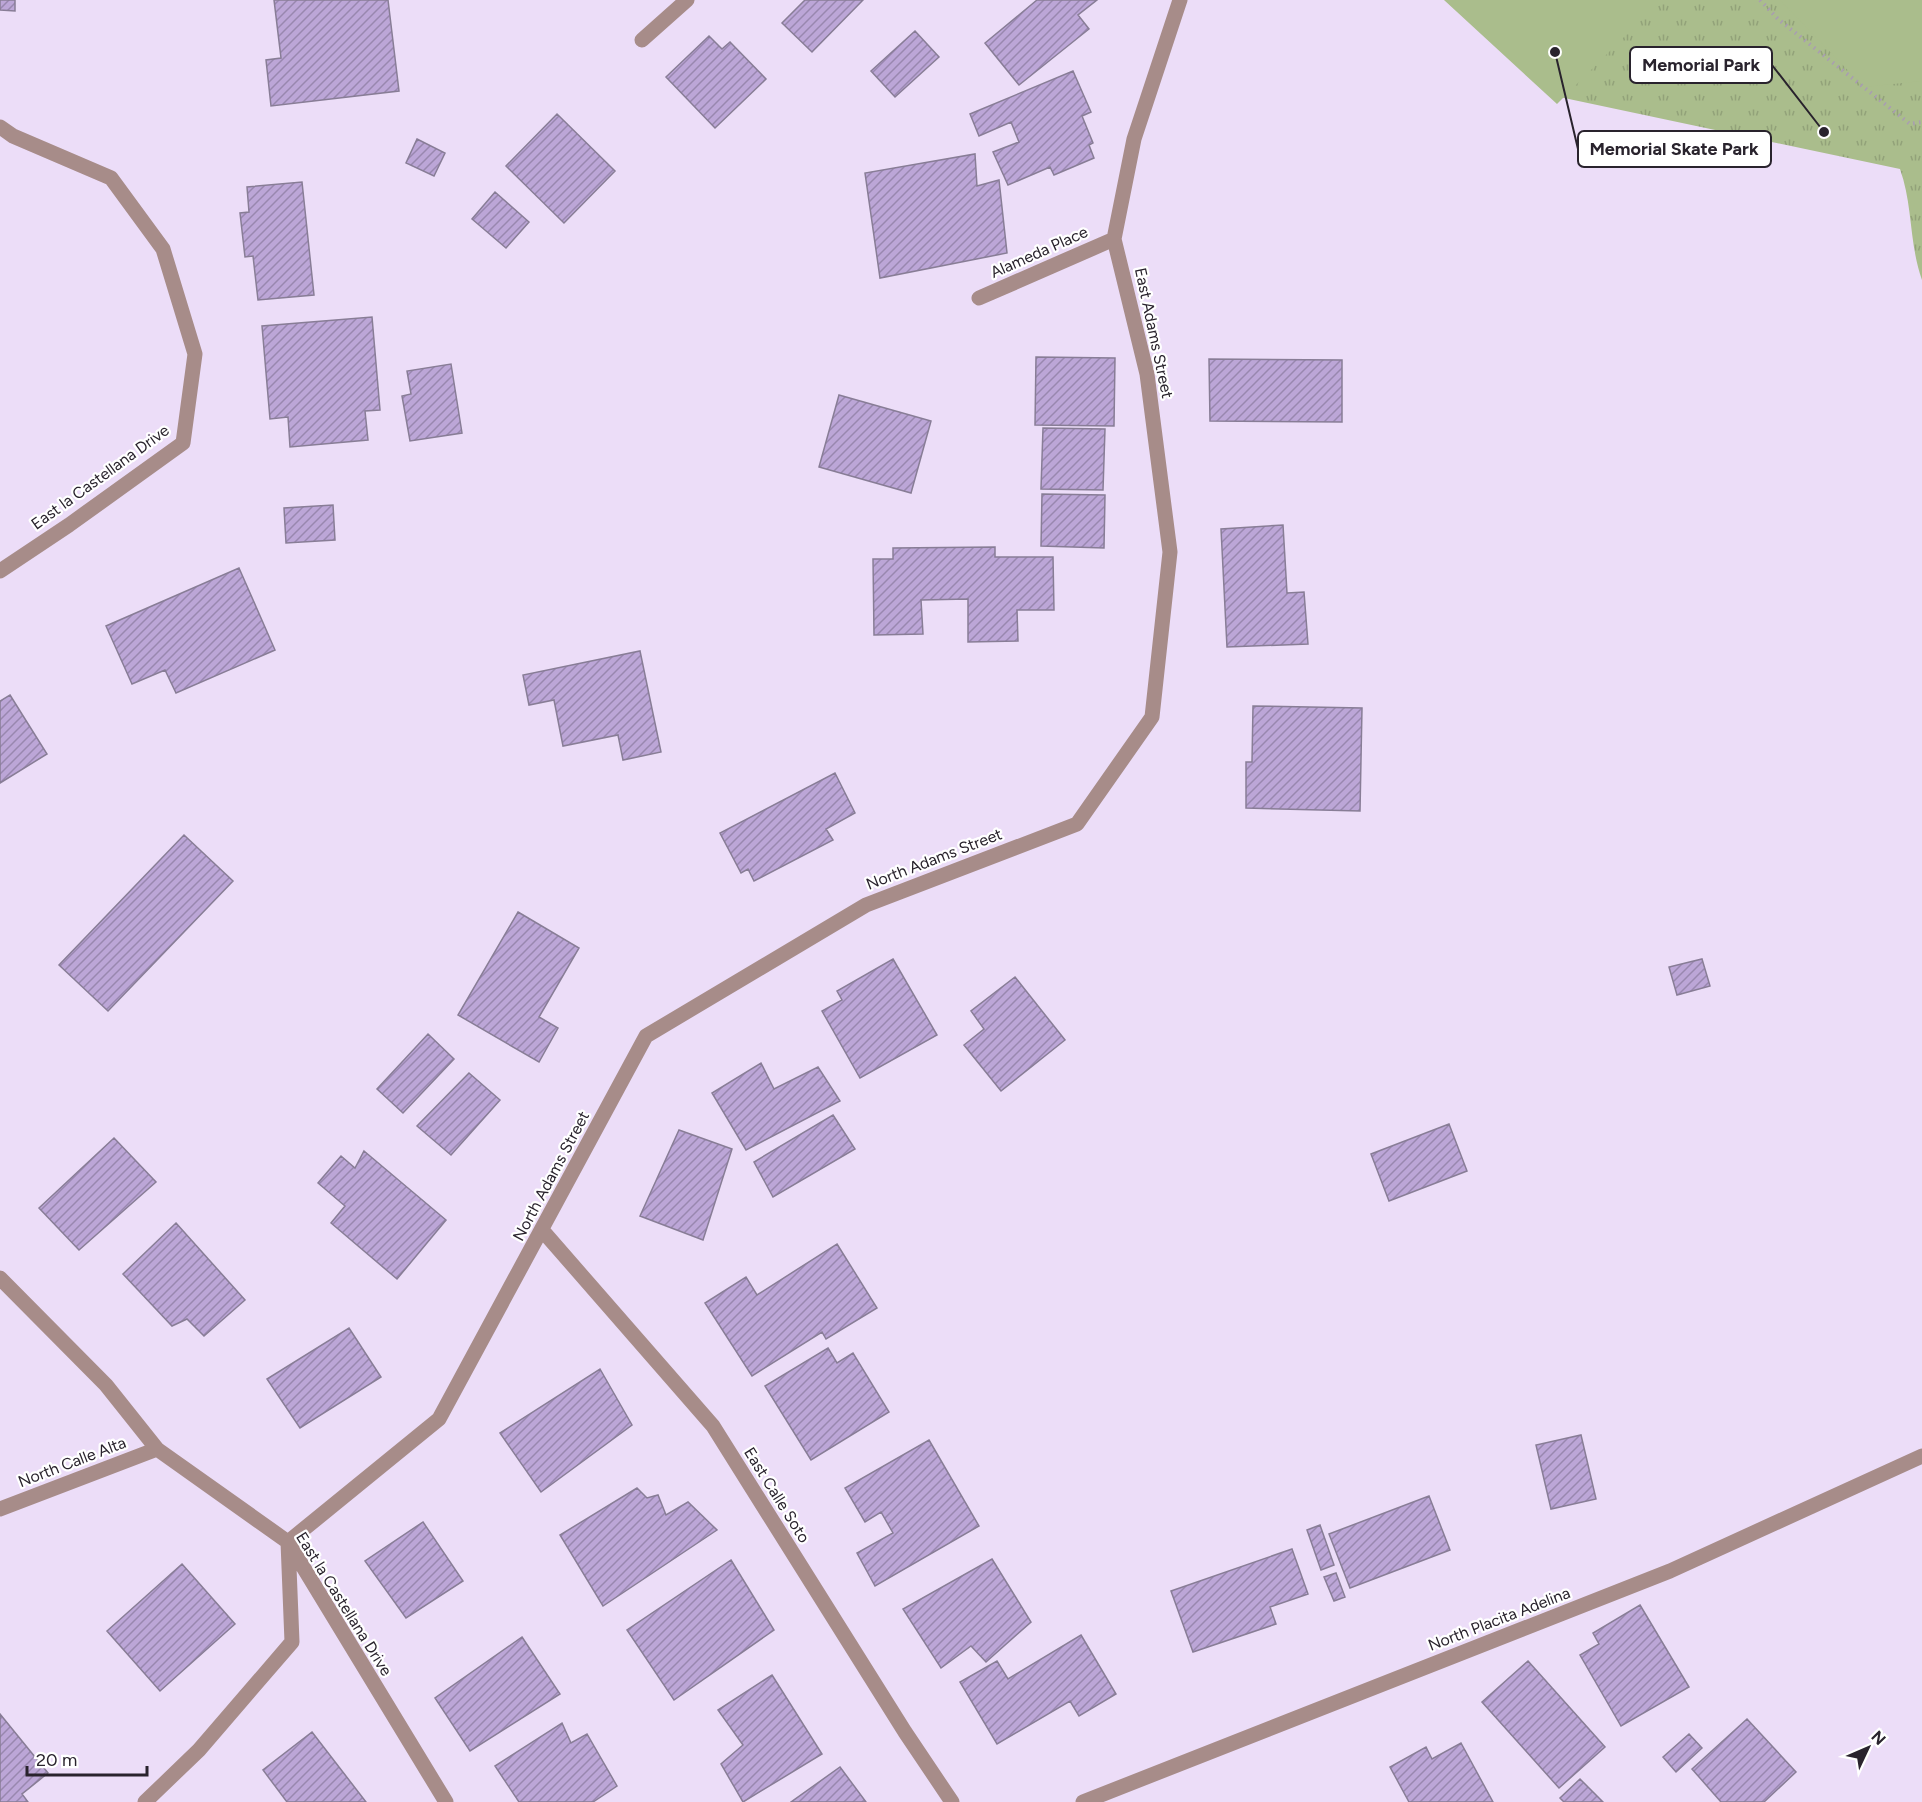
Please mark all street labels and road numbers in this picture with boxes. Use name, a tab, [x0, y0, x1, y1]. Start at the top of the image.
street label: Alameda Place	[987, 222, 1091, 282]
street label: East Adams Street	[1131, 266, 1177, 400]
street label: East la Castellana Drive	[27, 420, 173, 533]
street label: North Adams Street	[863, 824, 1005, 894]
street label: North Adams Street	[509, 1108, 593, 1244]
street label: North Calle Alta	[15, 1433, 129, 1491]
street label: East Calle Soto	[740, 1444, 814, 1546]
street label: East la Castellana Drive	[292, 1529, 396, 1680]
street label: North Placita Adelina	[1425, 1583, 1573, 1655]

